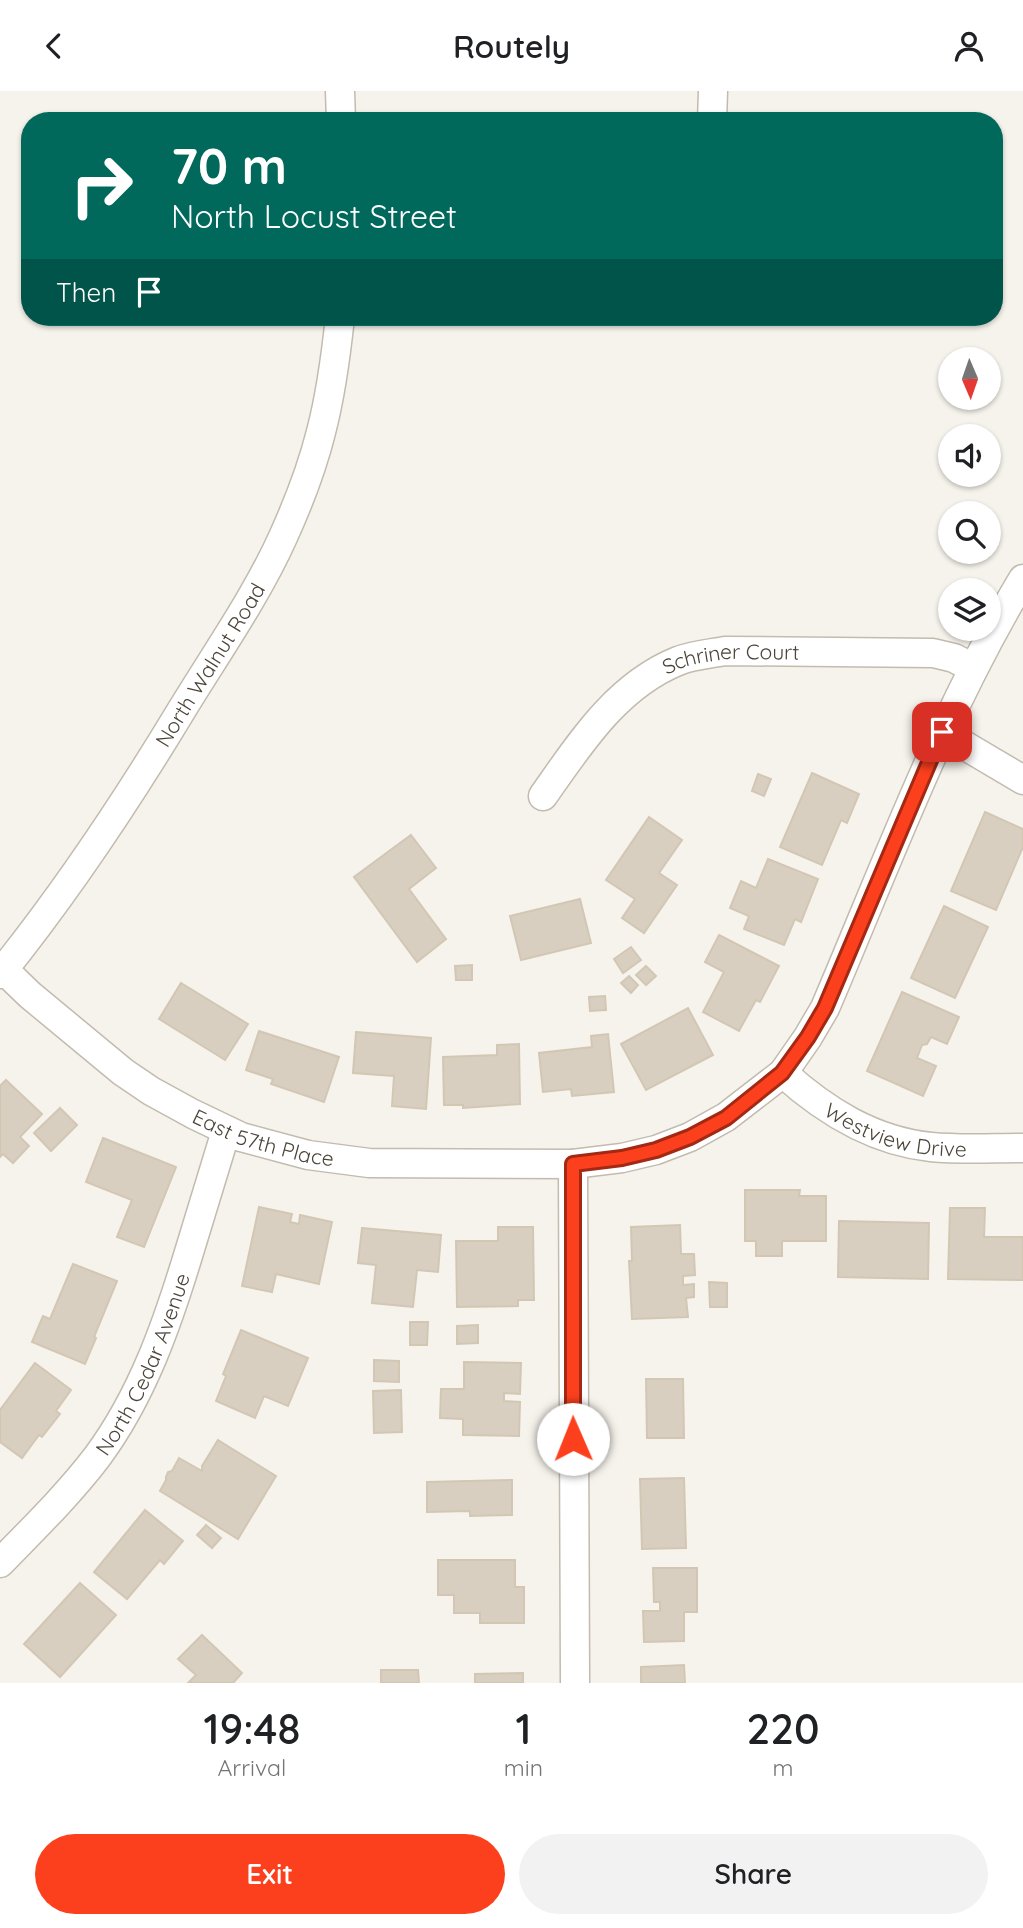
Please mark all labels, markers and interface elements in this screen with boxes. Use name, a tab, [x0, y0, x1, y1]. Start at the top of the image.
text: Routely	[453, 26, 570, 66]
icon: back	[35, 27, 73, 65]
icon: person	[950, 27, 988, 65]
text: 70 m	[171, 135, 287, 196]
icon: right	[56, 140, 147, 231]
text: North Locust Street	[171, 196, 457, 236]
icon: arrive	[130, 273, 168, 311]
text: Then	[56, 276, 116, 309]
north arrow	[938, 347, 1001, 409]
map controls	[938, 347, 1001, 641]
button: sound	[938, 424, 1001, 487]
button: search	[938, 501, 1001, 564]
street label: North Walnut Road	[149, 578, 270, 751]
button: layers	[938, 578, 1001, 641]
street label: Schriner Court	[658, 638, 800, 679]
pin	[912, 702, 972, 762]
icon: arrive	[923, 713, 961, 751]
street label: Westview Drive	[820, 1097, 967, 1162]
street label: East 57th Place	[189, 1103, 336, 1171]
street label: North Cedar Avenue	[90, 1270, 195, 1460]
position arrow	[536, 1402, 610, 1476]
text: 19:48	[204, 1702, 300, 1755]
text: 1	[515, 1702, 531, 1755]
text: 220	[747, 1702, 819, 1755]
text: Arrival	[217, 1753, 286, 1782]
text: min	[504, 1753, 543, 1782]
text: m	[773, 1753, 794, 1782]
button: Exit	[35, 1834, 505, 1914]
button: Share	[519, 1834, 988, 1914]

